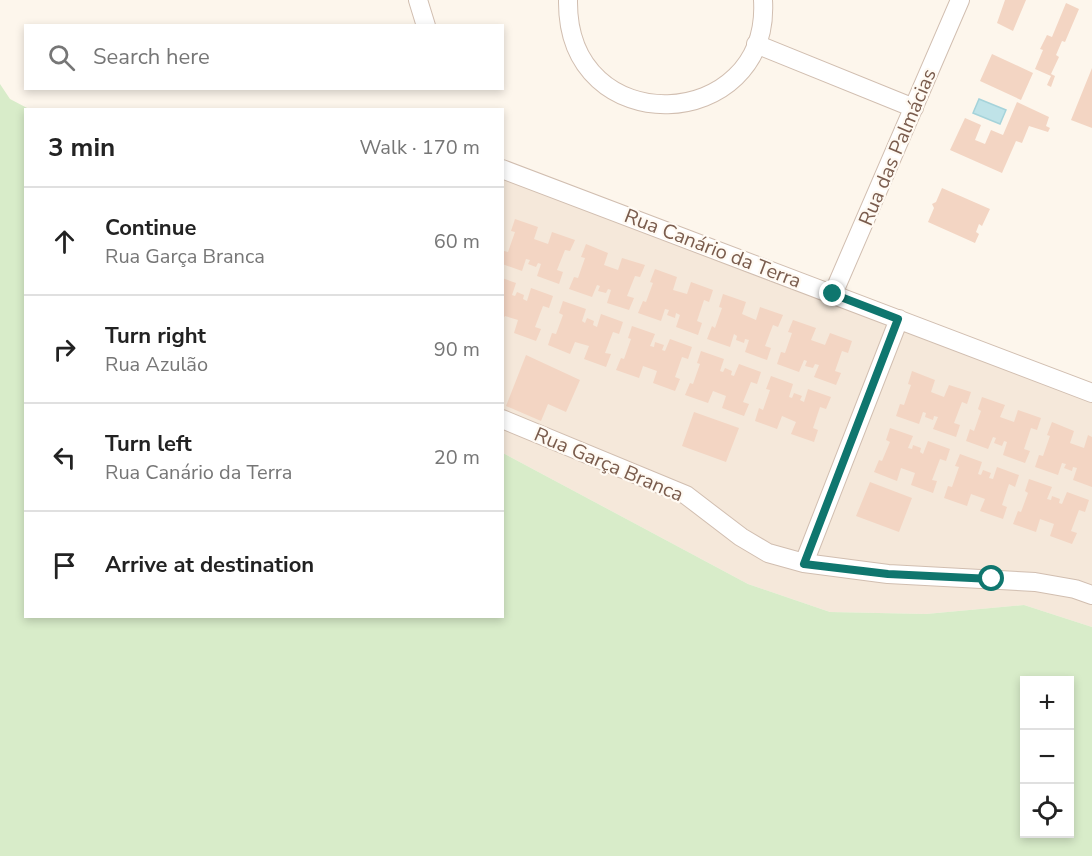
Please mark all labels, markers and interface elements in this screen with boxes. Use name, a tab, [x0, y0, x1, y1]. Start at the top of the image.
search box	[24, 24, 504, 90]
icon: search	[45, 41, 78, 74]
text: Search here	[93, 42, 210, 72]
street label: Rua das Palmácias	[852, 65, 943, 230]
text: 3 min	[48, 130, 115, 165]
text: Walk · 170 m	[360, 134, 480, 161]
street label: Rua Canário da Terra	[620, 202, 805, 295]
text: Continue	[105, 213, 196, 243]
icon: ahead	[48, 225, 81, 258]
text: 60 m	[434, 228, 480, 255]
text: Rua Garça Branca	[105, 243, 265, 270]
route end	[819, 280, 845, 306]
text: Turn right	[105, 321, 206, 351]
icon: right	[48, 333, 81, 366]
text: 90 m	[434, 336, 480, 363]
text: Rua Azulão	[105, 351, 208, 378]
street label: Rua Garça Branca	[530, 421, 688, 508]
text: Turn left	[105, 429, 192, 459]
icon: left	[48, 441, 81, 474]
text: 20 m	[434, 444, 480, 471]
text: Rua Canário da Terra	[105, 459, 292, 486]
icon: arrive	[48, 549, 81, 582]
text: Arrive at destination	[105, 550, 314, 580]
route start	[978, 565, 1004, 591]
map controls	[1020, 676, 1074, 838]
button: +	[1020, 676, 1074, 730]
button: −	[1020, 730, 1074, 784]
button: locate	[1020, 784, 1074, 838]

